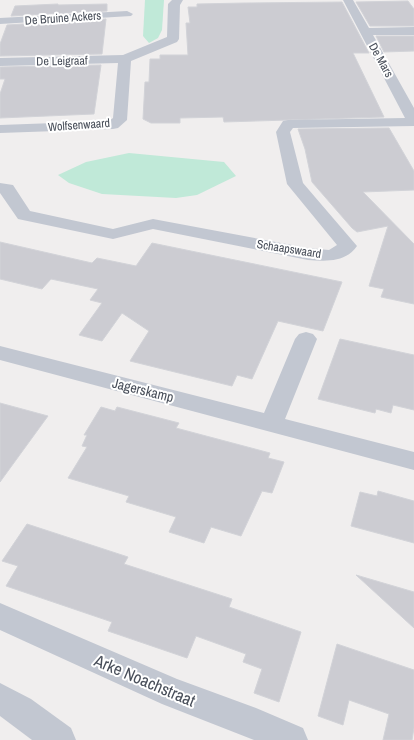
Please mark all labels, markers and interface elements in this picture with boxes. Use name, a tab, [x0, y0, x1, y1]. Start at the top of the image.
street label: De Bruine Ackers	[24, 7, 102, 29]
street label: De Mars	[365, 40, 397, 80]
street label: De Leigraaf	[36, 53, 88, 69]
street label: Wolfsenwaard	[47, 115, 111, 135]
street label: Schaapswaard	[256, 236, 322, 262]
street label: Jagerskamp	[110, 374, 176, 406]
street label: Arke Noachstraat	[90, 648, 199, 712]

